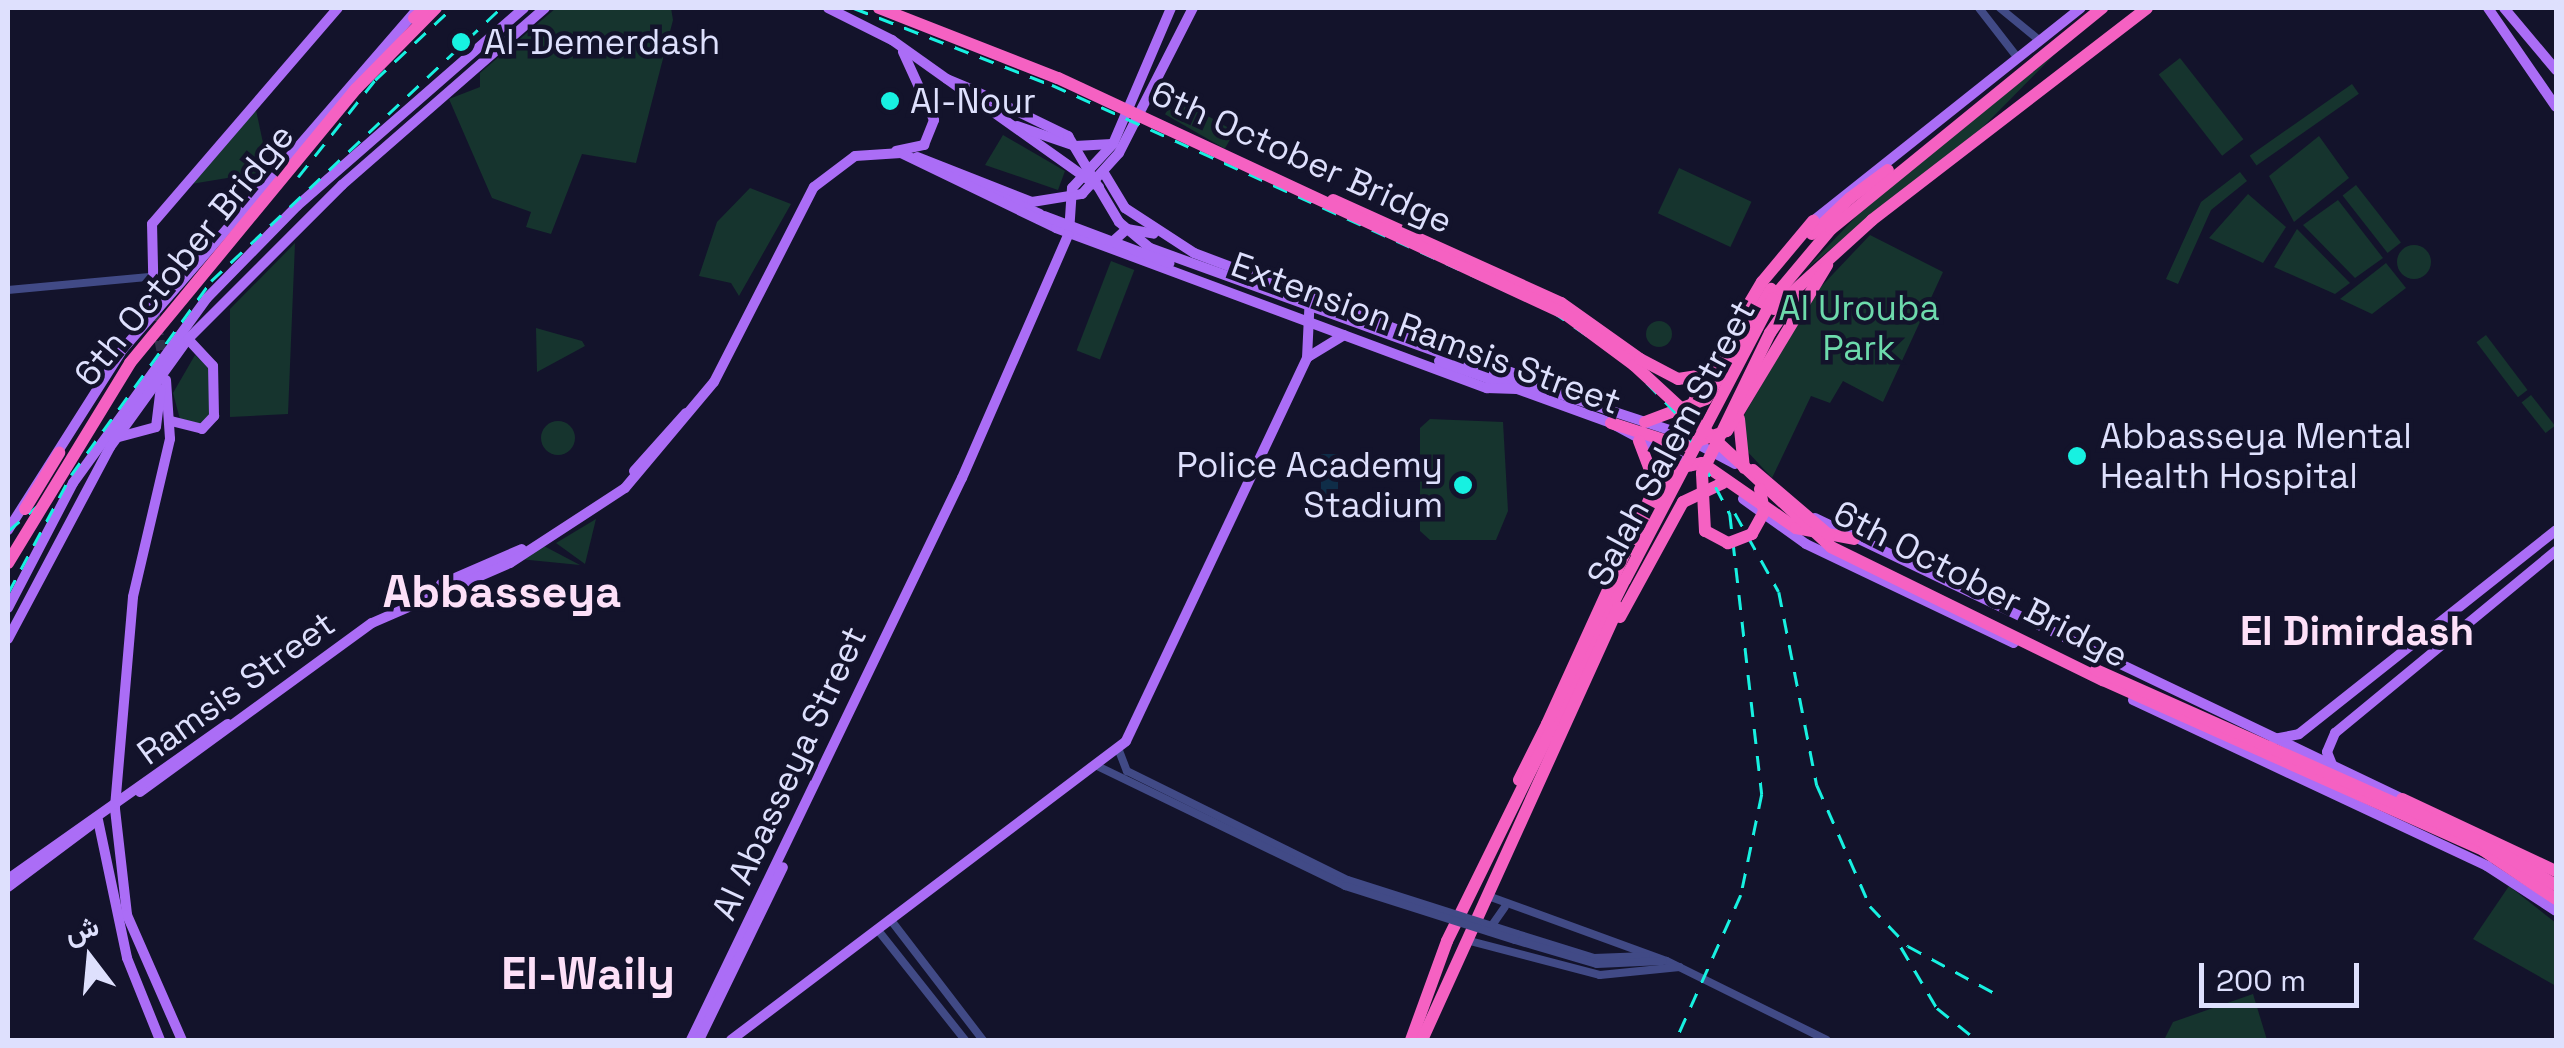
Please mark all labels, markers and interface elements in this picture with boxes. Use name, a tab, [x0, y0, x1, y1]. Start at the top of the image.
place label: Al-Demerdash	[484, 21, 720, 63]
marker: Al-Demerdash	[448, 29, 474, 55]
street label: 6th October Bridge	[1145, 72, 1459, 242]
place label: Al-Nour	[910, 80, 1036, 122]
marker: Al-Nour	[879, 90, 901, 112]
street label: 6th October Bridge	[65, 116, 303, 394]
street label: Extension Ramsis Street	[1226, 243, 1626, 423]
park label: Al Urouba Park	[1778, 287, 1940, 369]
street label: Salah Salem Street	[1578, 293, 1764, 593]
place label: Abbasseya Mental Health Hospital	[2100, 415, 2412, 497]
marker: Abbasseya Mental Health Hospital	[2064, 443, 2090, 469]
place label: Police Academy Stadium	[1176, 444, 1443, 526]
marker: Police Academy Stadium	[1452, 474, 1474, 496]
street label: 6th October Bridge	[1827, 492, 2135, 676]
district label: Abbasseya	[383, 565, 621, 619]
street label: Ramsis Street	[129, 602, 343, 774]
district label: El Dimirdash	[2240, 608, 2474, 656]
street label: Al Abasseya Street	[702, 619, 876, 927]
text: ش	[61, 907, 103, 951]
north arrow	[40, 908, 140, 1008]
scale bar	[2204, 943, 2364, 1005]
district label: El-Waily	[501, 947, 675, 1001]
text: 200 m	[2216, 961, 2306, 1000]

